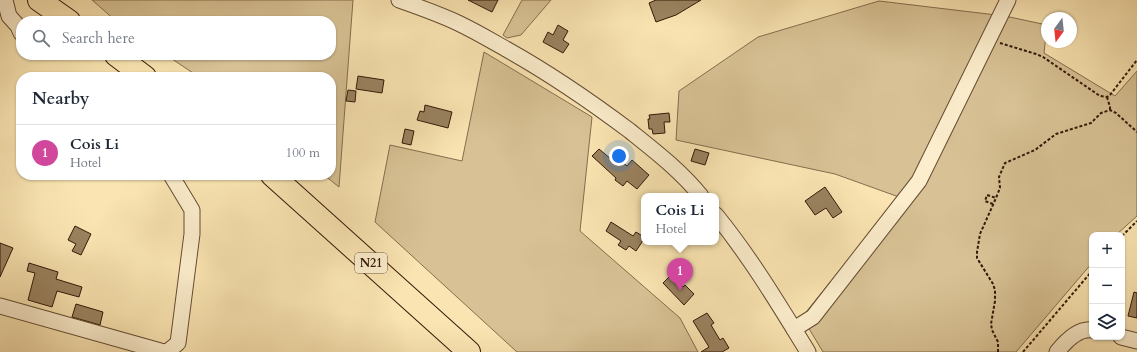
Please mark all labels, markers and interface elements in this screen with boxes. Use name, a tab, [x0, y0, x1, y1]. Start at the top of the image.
north arrow	[1041, 12, 1077, 48]
search box	[16, 16, 336, 60]
icon: search	[30, 27, 52, 49]
text: Search here	[62, 28, 135, 48]
text: Nearby	[32, 87, 89, 110]
text: Cois Li	[70, 134, 119, 154]
text: 1	[42, 144, 48, 162]
text: 100 m	[286, 144, 320, 162]
your location	[609, 146, 629, 166]
text: Hotel	[70, 154, 101, 172]
popup	[641, 193, 719, 245]
text: Cois Li	[655, 200, 705, 220]
text: Hotel	[655, 220, 687, 238]
map controls	[1089, 232, 1125, 340]
button: +	[1089, 232, 1125, 268]
road number: N21	[355, 253, 387, 273]
pin: 1	[667, 258, 693, 291]
button: −	[1089, 268, 1125, 304]
button: layers	[1089, 304, 1125, 340]

